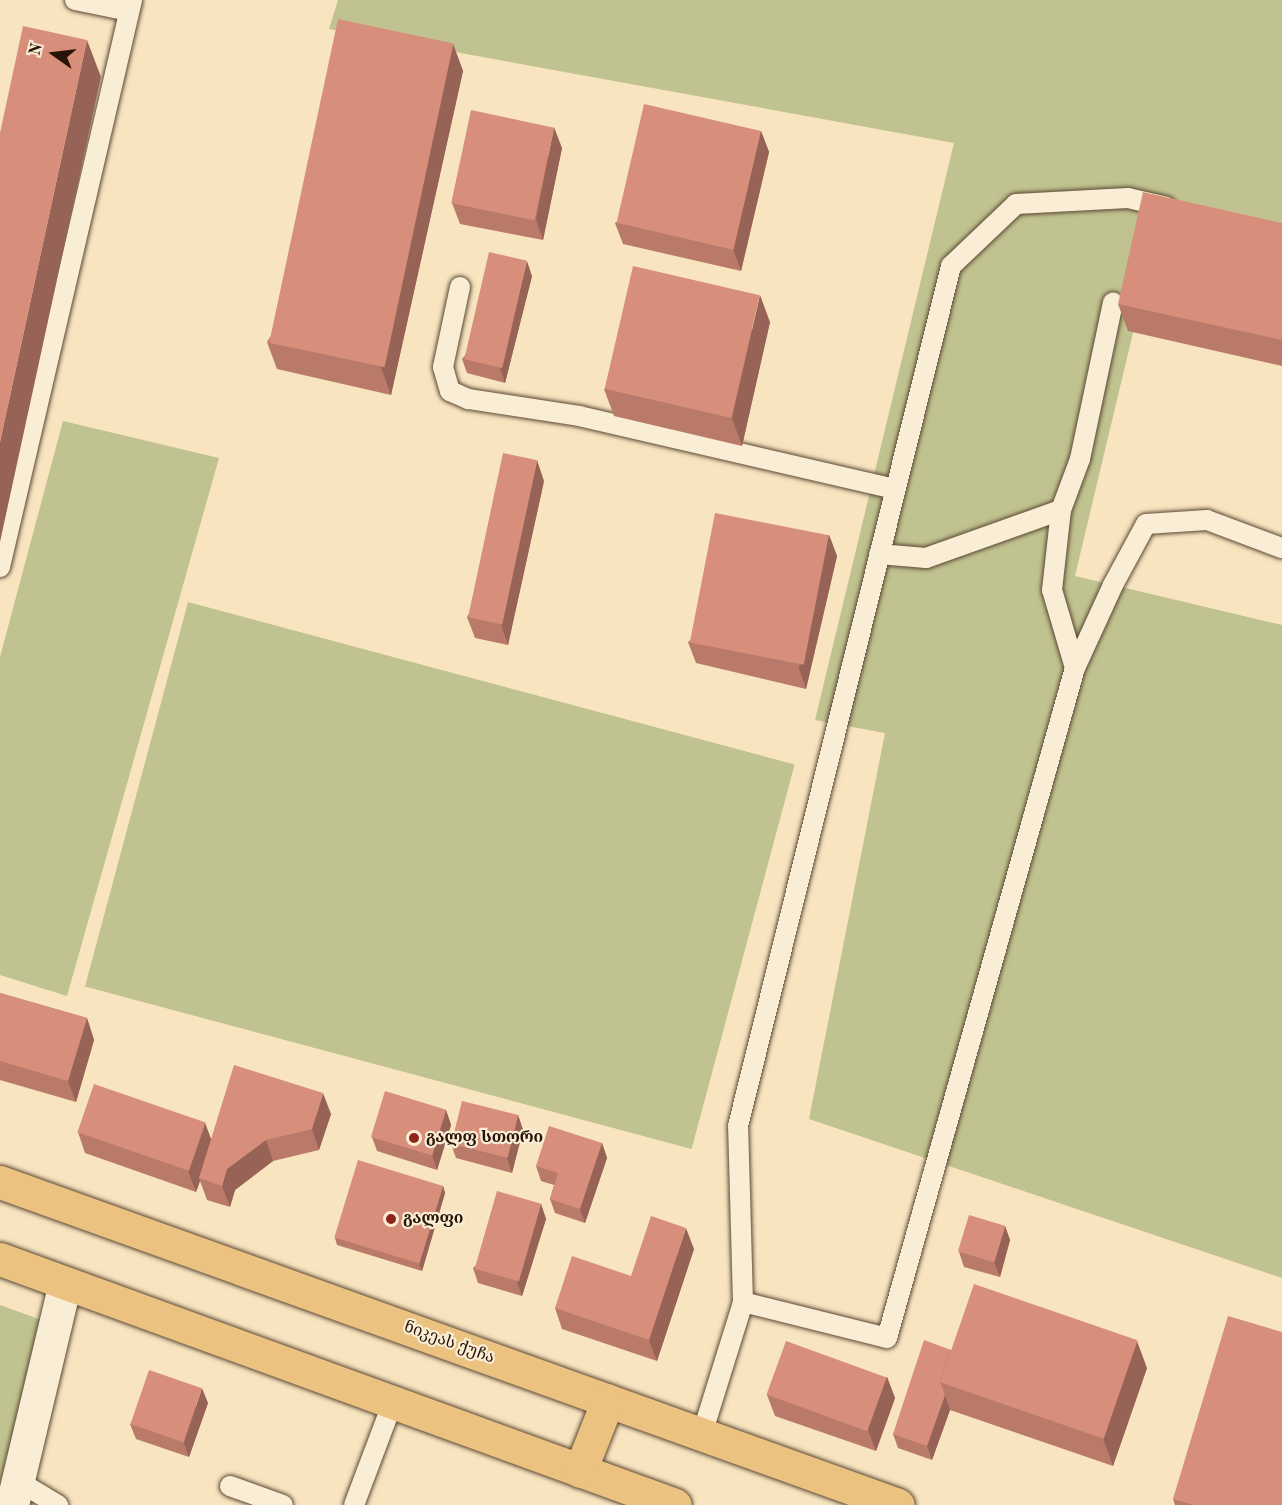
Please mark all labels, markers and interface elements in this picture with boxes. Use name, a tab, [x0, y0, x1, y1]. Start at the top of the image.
north arrow	[24, 24, 84, 84]
text: N	[27, 42, 46, 58]
place label: გალფ სთორი	[426, 1128, 543, 1148]
marker: გალფ სთორი	[407, 1131, 421, 1145]
place label: გალფი	[403, 1209, 463, 1229]
marker: გალფი	[384, 1212, 398, 1226]
street label: ნიკეას ქუჩა	[401, 1318, 497, 1368]

